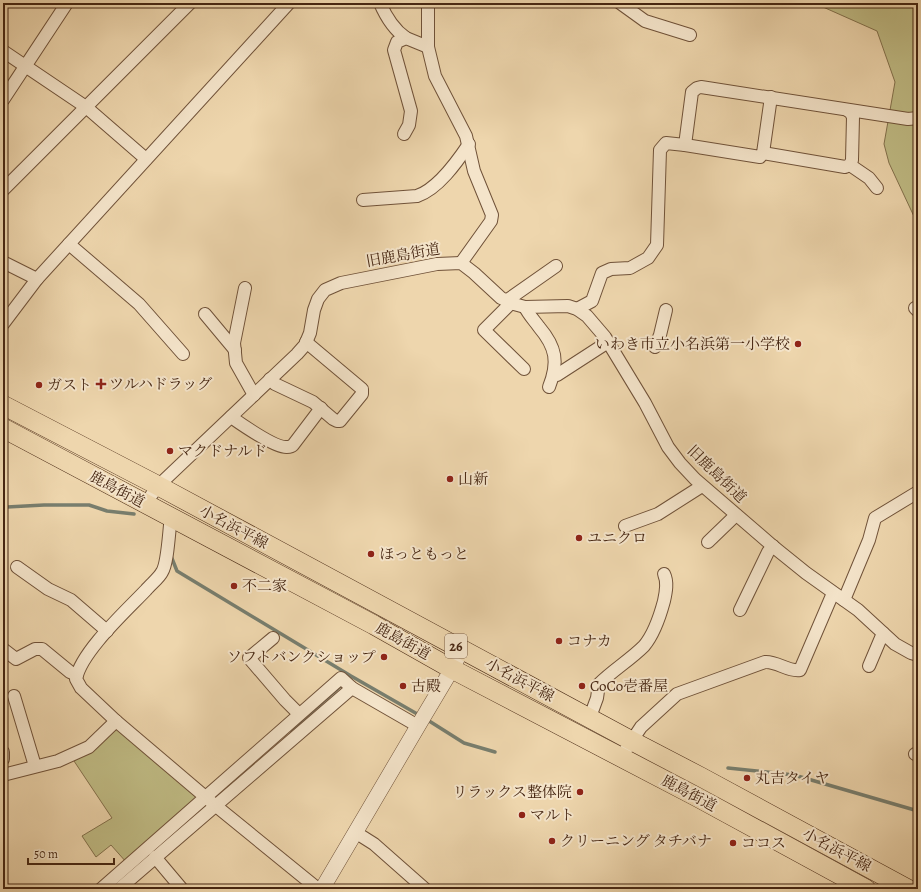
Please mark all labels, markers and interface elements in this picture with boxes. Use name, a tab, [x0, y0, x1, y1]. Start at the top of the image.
street label: 旧鹿島街道	[364, 239, 442, 271]
place label: いわき市立小名浜第一小学校	[595, 334, 790, 354]
marker: いわき市立小名浜第一小学校	[793, 339, 803, 349]
place label: ツルハドラッグ	[109, 374, 212, 394]
place label: ガスト	[47, 375, 92, 395]
marker: ツルハドラッグ	[96, 379, 106, 389]
marker: ガスト	[34, 380, 44, 390]
place label: マクドナルド	[178, 441, 267, 461]
street label: 旧鹿島街道	[683, 441, 751, 507]
marker: マクドナルド	[165, 446, 175, 456]
street label: 鹿島街道	[86, 466, 148, 512]
place label: 山新	[458, 469, 488, 489]
marker: 山新	[445, 474, 455, 484]
street label: 小名浜平線	[196, 501, 272, 553]
place label: ユニクロ	[587, 528, 647, 548]
marker: ユニクロ	[574, 533, 584, 543]
place label: ほっともっと	[379, 544, 469, 564]
marker: ほっともっと	[366, 549, 376, 559]
place label: 不二家	[242, 576, 287, 596]
marker: 不二家	[229, 581, 239, 591]
street label: 鹿島街道	[372, 618, 434, 664]
place label: コナカ	[567, 631, 612, 651]
road number: 26	[445, 634, 467, 658]
marker: コナカ	[554, 636, 564, 646]
place label: ソフトバンクショップ	[227, 647, 376, 667]
marker: ソフトバンクショップ	[379, 652, 389, 662]
street label: 小名浜平線	[482, 654, 558, 706]
place label: 古殿	[411, 676, 441, 696]
place label: CoCo壱番屋	[590, 676, 668, 696]
marker: 古殿	[398, 681, 408, 691]
marker: CoCo壱番屋	[577, 681, 587, 691]
place label: 丸吉タイヤ	[755, 768, 830, 788]
street label: 鹿島街道	[658, 770, 720, 816]
marker: 丸吉タイヤ	[742, 773, 752, 783]
place label: リラックス整体院	[452, 782, 572, 802]
marker: リラックス整体院	[575, 787, 585, 797]
place label: マルト	[530, 805, 575, 825]
marker: マルト	[517, 810, 527, 820]
street label: 小名浜平線	[799, 824, 875, 876]
place label: クリーニング タチバナ	[560, 831, 712, 851]
place label: ココス	[741, 833, 786, 853]
marker: クリーニング タチバナ	[547, 836, 557, 846]
marker: ココス	[728, 838, 738, 848]
scale bar	[28, 840, 114, 866]
text: 50 m	[34, 846, 58, 862]

